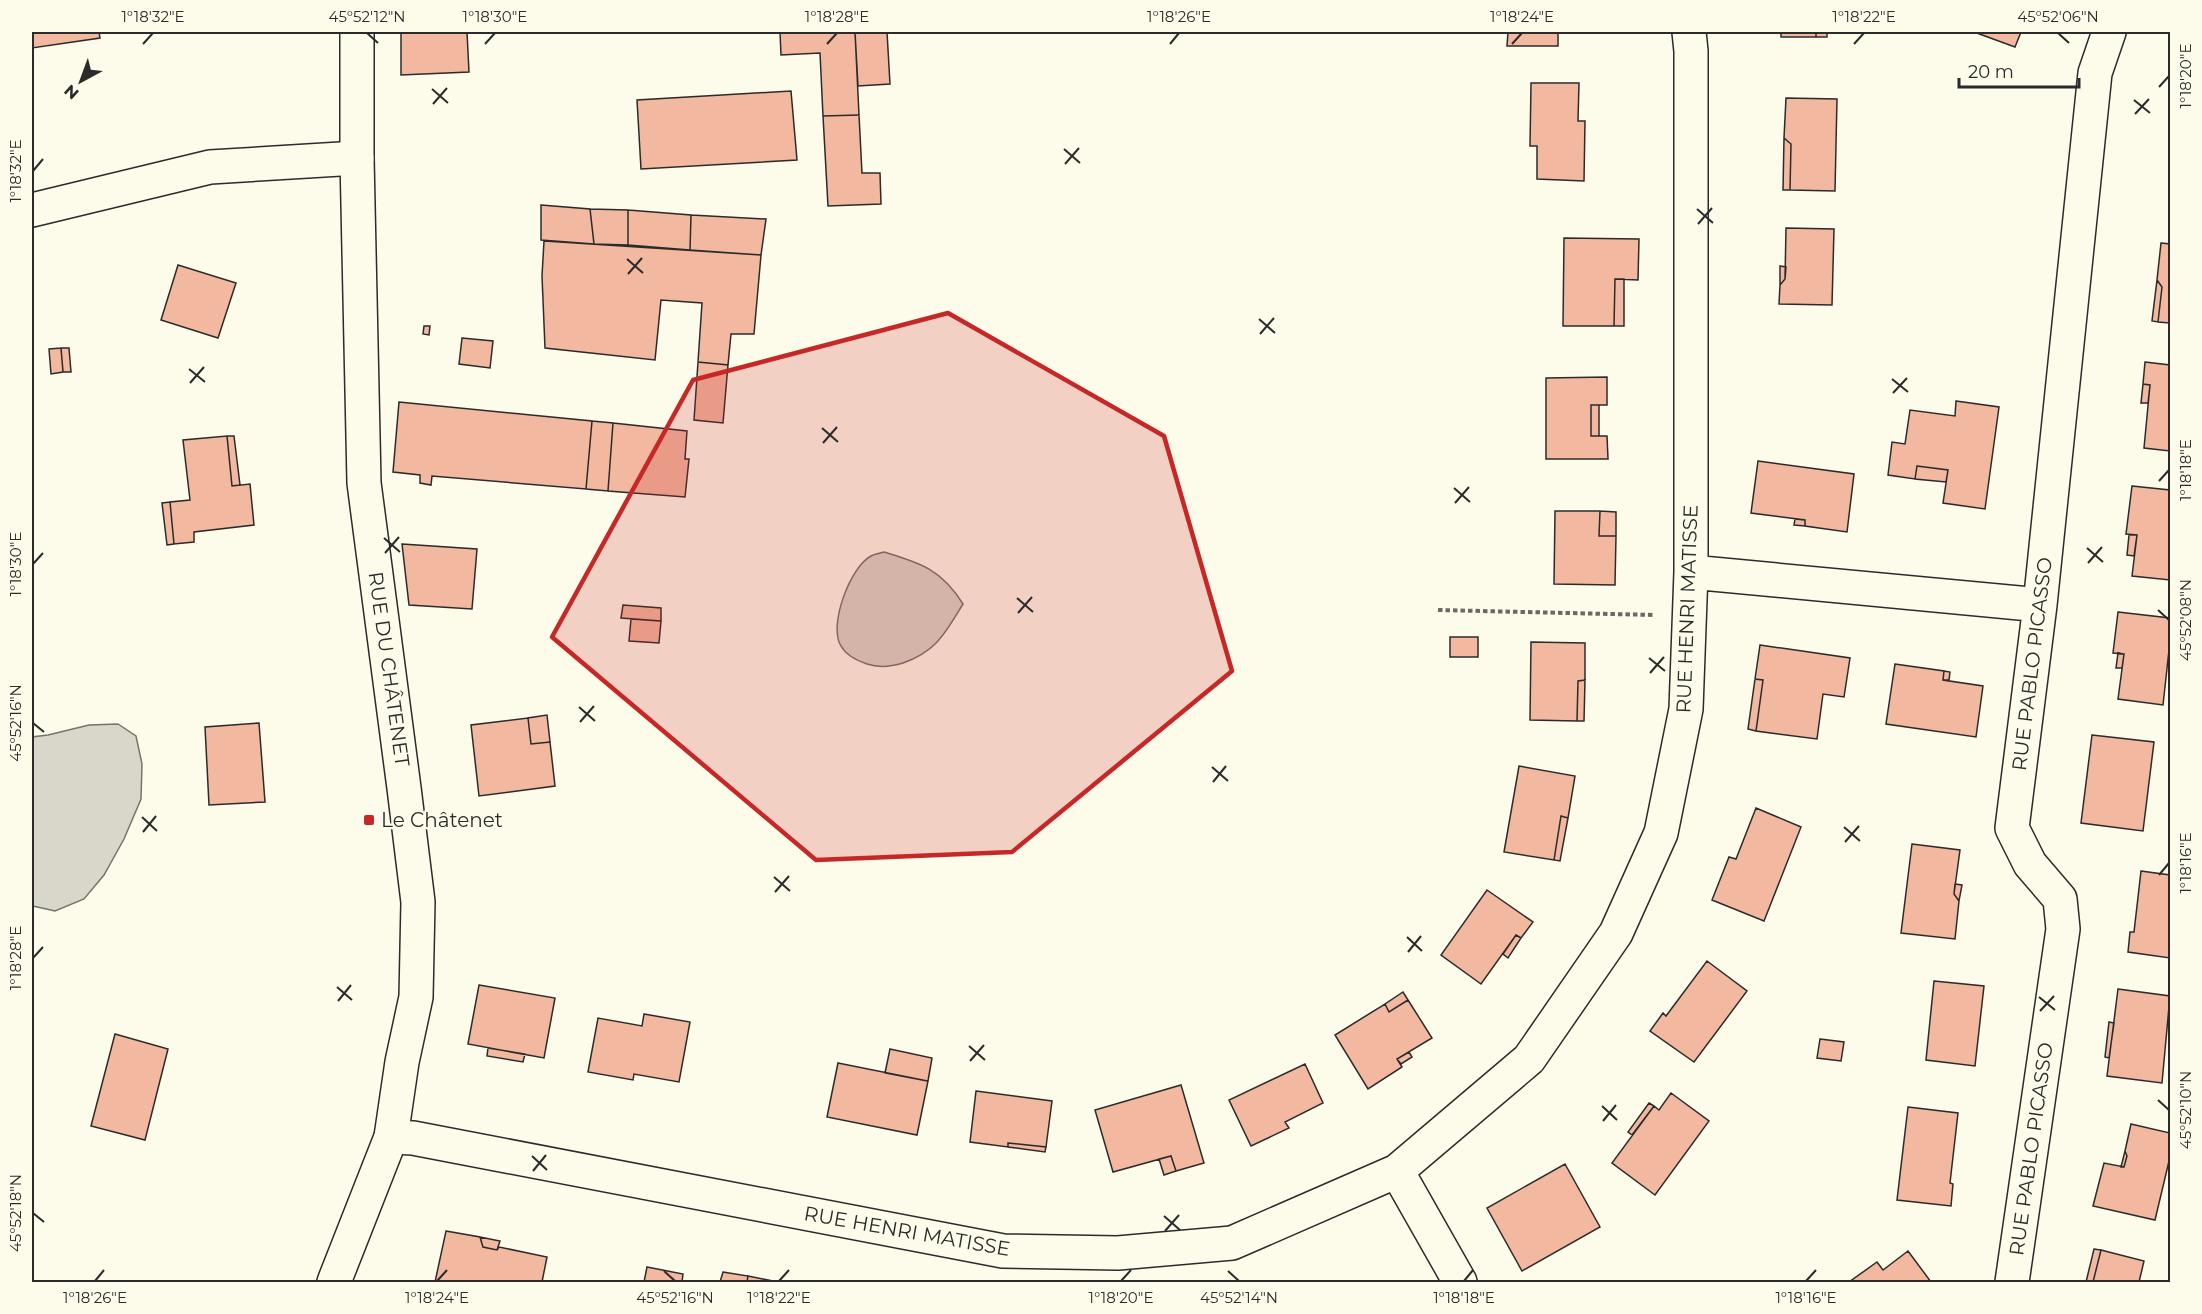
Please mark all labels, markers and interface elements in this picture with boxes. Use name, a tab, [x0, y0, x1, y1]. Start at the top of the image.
text: 1°18'32"E	[121, 7, 185, 26]
text: 45°52'12"N	[329, 7, 405, 26]
text: 1°18'30"E	[463, 7, 527, 26]
text: 1°18'28"E	[805, 7, 869, 26]
text: 1°18'26"E	[1147, 7, 1211, 26]
text: 1°18'24"E	[1490, 7, 1554, 26]
text: 1°18'22"E	[1832, 7, 1896, 26]
text: 45°52'06"N	[2017, 7, 2099, 26]
text: 1°18'20"E	[2176, 44, 2195, 108]
north arrow	[51, 51, 111, 111]
scale bar	[1959, 51, 2079, 89]
text: 20 m	[1968, 61, 2014, 83]
text: N	[60, 81, 83, 103]
text: 1°18'32"E	[6, 139, 25, 203]
text: 1°18'18"E	[2176, 439, 2195, 501]
street label: RUE HENRI MATISSE	[1671, 504, 1703, 714]
text: 1°18'30"E	[6, 532, 25, 596]
street label: RUE PABLO PICASSO	[2007, 556, 2057, 772]
street label: RUE DU CHÂTENET	[363, 570, 415, 769]
text: 45°52'08"N	[2176, 579, 2195, 661]
text: 45°52'16"N	[6, 684, 25, 762]
place label: Le Châtenet	[381, 808, 503, 832]
marker: Le Châtenet	[362, 813, 376, 827]
text: 1°18'16"E	[2176, 832, 2195, 894]
text: 1°18'28"E	[6, 926, 25, 990]
street label: RUE PABLO PICASSO	[2004, 1041, 2058, 1257]
text: 45°52'10"N	[2176, 1071, 2195, 1149]
text: 45°52'18"N	[6, 1174, 25, 1252]
street label: RUE HENRI MATISSE	[802, 1201, 1012, 1261]
text: 1°18'26"E	[63, 1288, 127, 1307]
text: 1°18'24"E	[405, 1288, 469, 1307]
text: 45°52'16"N	[636, 1288, 714, 1307]
text: 1°18'22"E	[747, 1288, 811, 1307]
text: 1°18'20"E	[1089, 1288, 1153, 1307]
text: 45°52'14"N	[1200, 1288, 1278, 1307]
text: 1°18'18"E	[1433, 1288, 1495, 1307]
text: 1°18'16"E	[1775, 1288, 1837, 1307]

